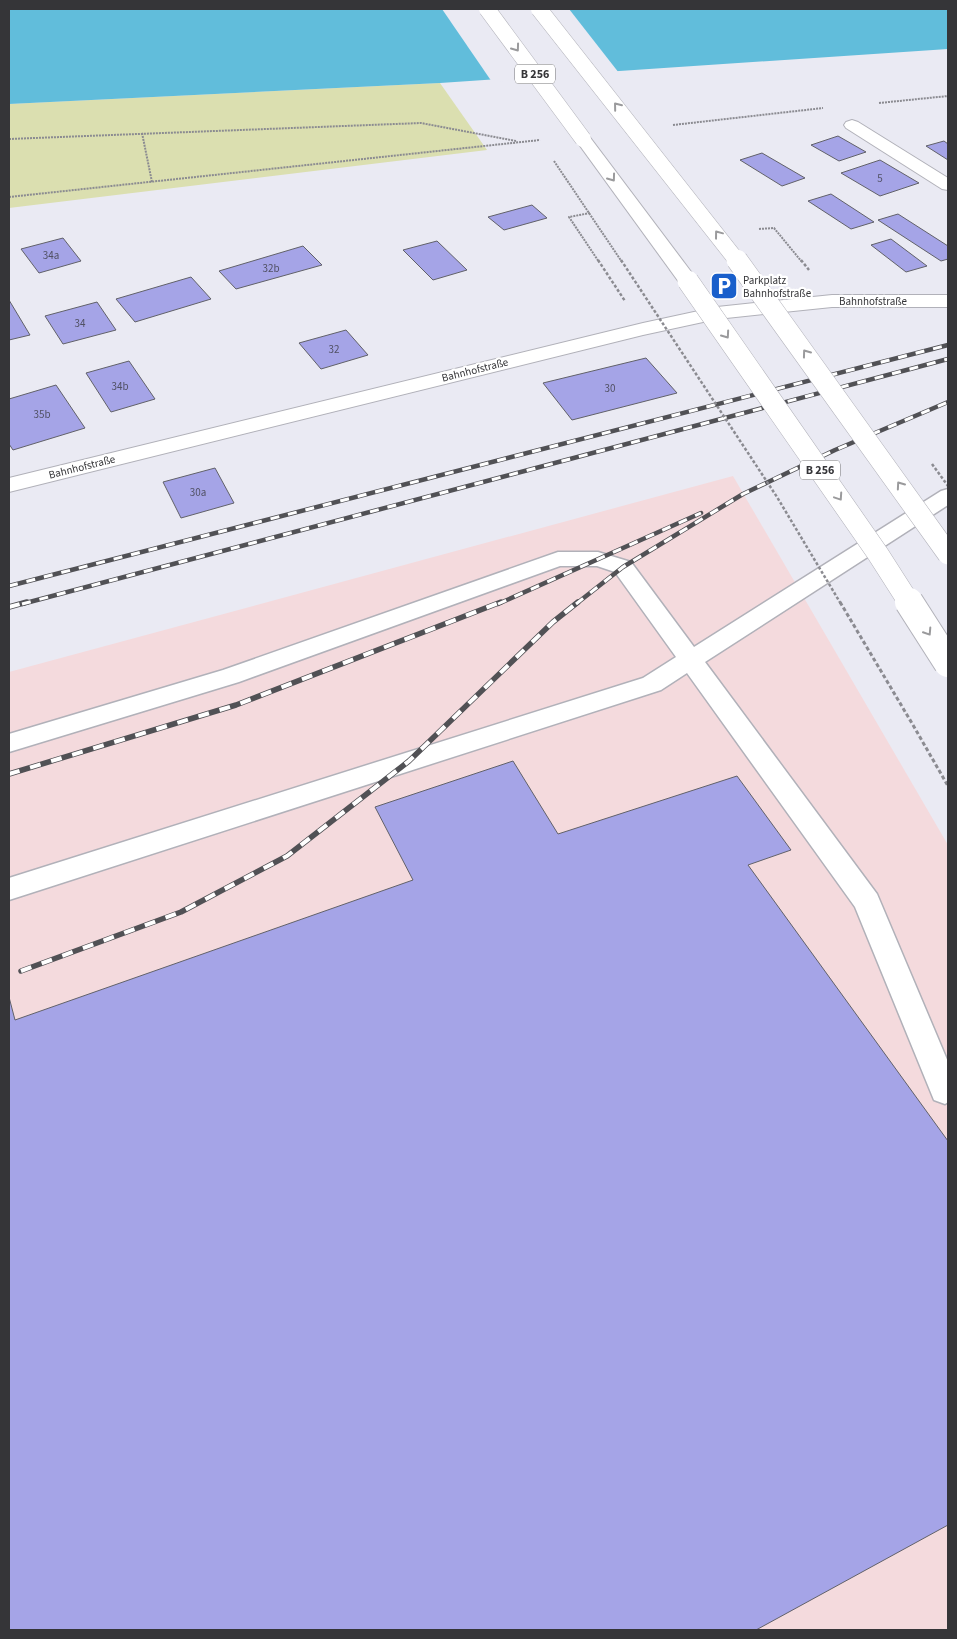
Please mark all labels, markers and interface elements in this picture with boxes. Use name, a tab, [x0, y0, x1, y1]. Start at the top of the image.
one-way arrow	[510, 42, 519, 52]
road number: B 256	[515, 64, 555, 84]
one-way arrow	[615, 103, 623, 112]
house number: 5	[877, 171, 883, 186]
one-way arrow	[606, 172, 615, 182]
one-way arrow	[715, 230, 724, 240]
house number: 34a	[43, 248, 59, 263]
house number: 32b	[262, 261, 280, 276]
parking icon: Parkplatz Bahnhofstraße	[709, 271, 739, 301]
place label: Parkplatz Bahnhofstraße	[743, 273, 812, 301]
street label: Bahnhofstraße	[839, 294, 908, 309]
house number: 34	[75, 316, 86, 331]
one-way arrow	[720, 329, 729, 338]
house number: 32	[329, 342, 339, 357]
one-way arrow	[802, 350, 812, 359]
street label: Bahnhofstraße	[440, 354, 510, 386]
house number: 34b	[111, 379, 129, 394]
house number: 30	[605, 381, 615, 396]
house number: 35b	[33, 407, 51, 422]
street label: Bahnhofstraße	[47, 451, 117, 483]
road number: B 256	[800, 460, 840, 480]
one-way arrow	[897, 482, 906, 491]
house number: 30a	[190, 485, 206, 500]
one-way arrow	[832, 492, 842, 501]
one-way arrow	[922, 627, 932, 636]

